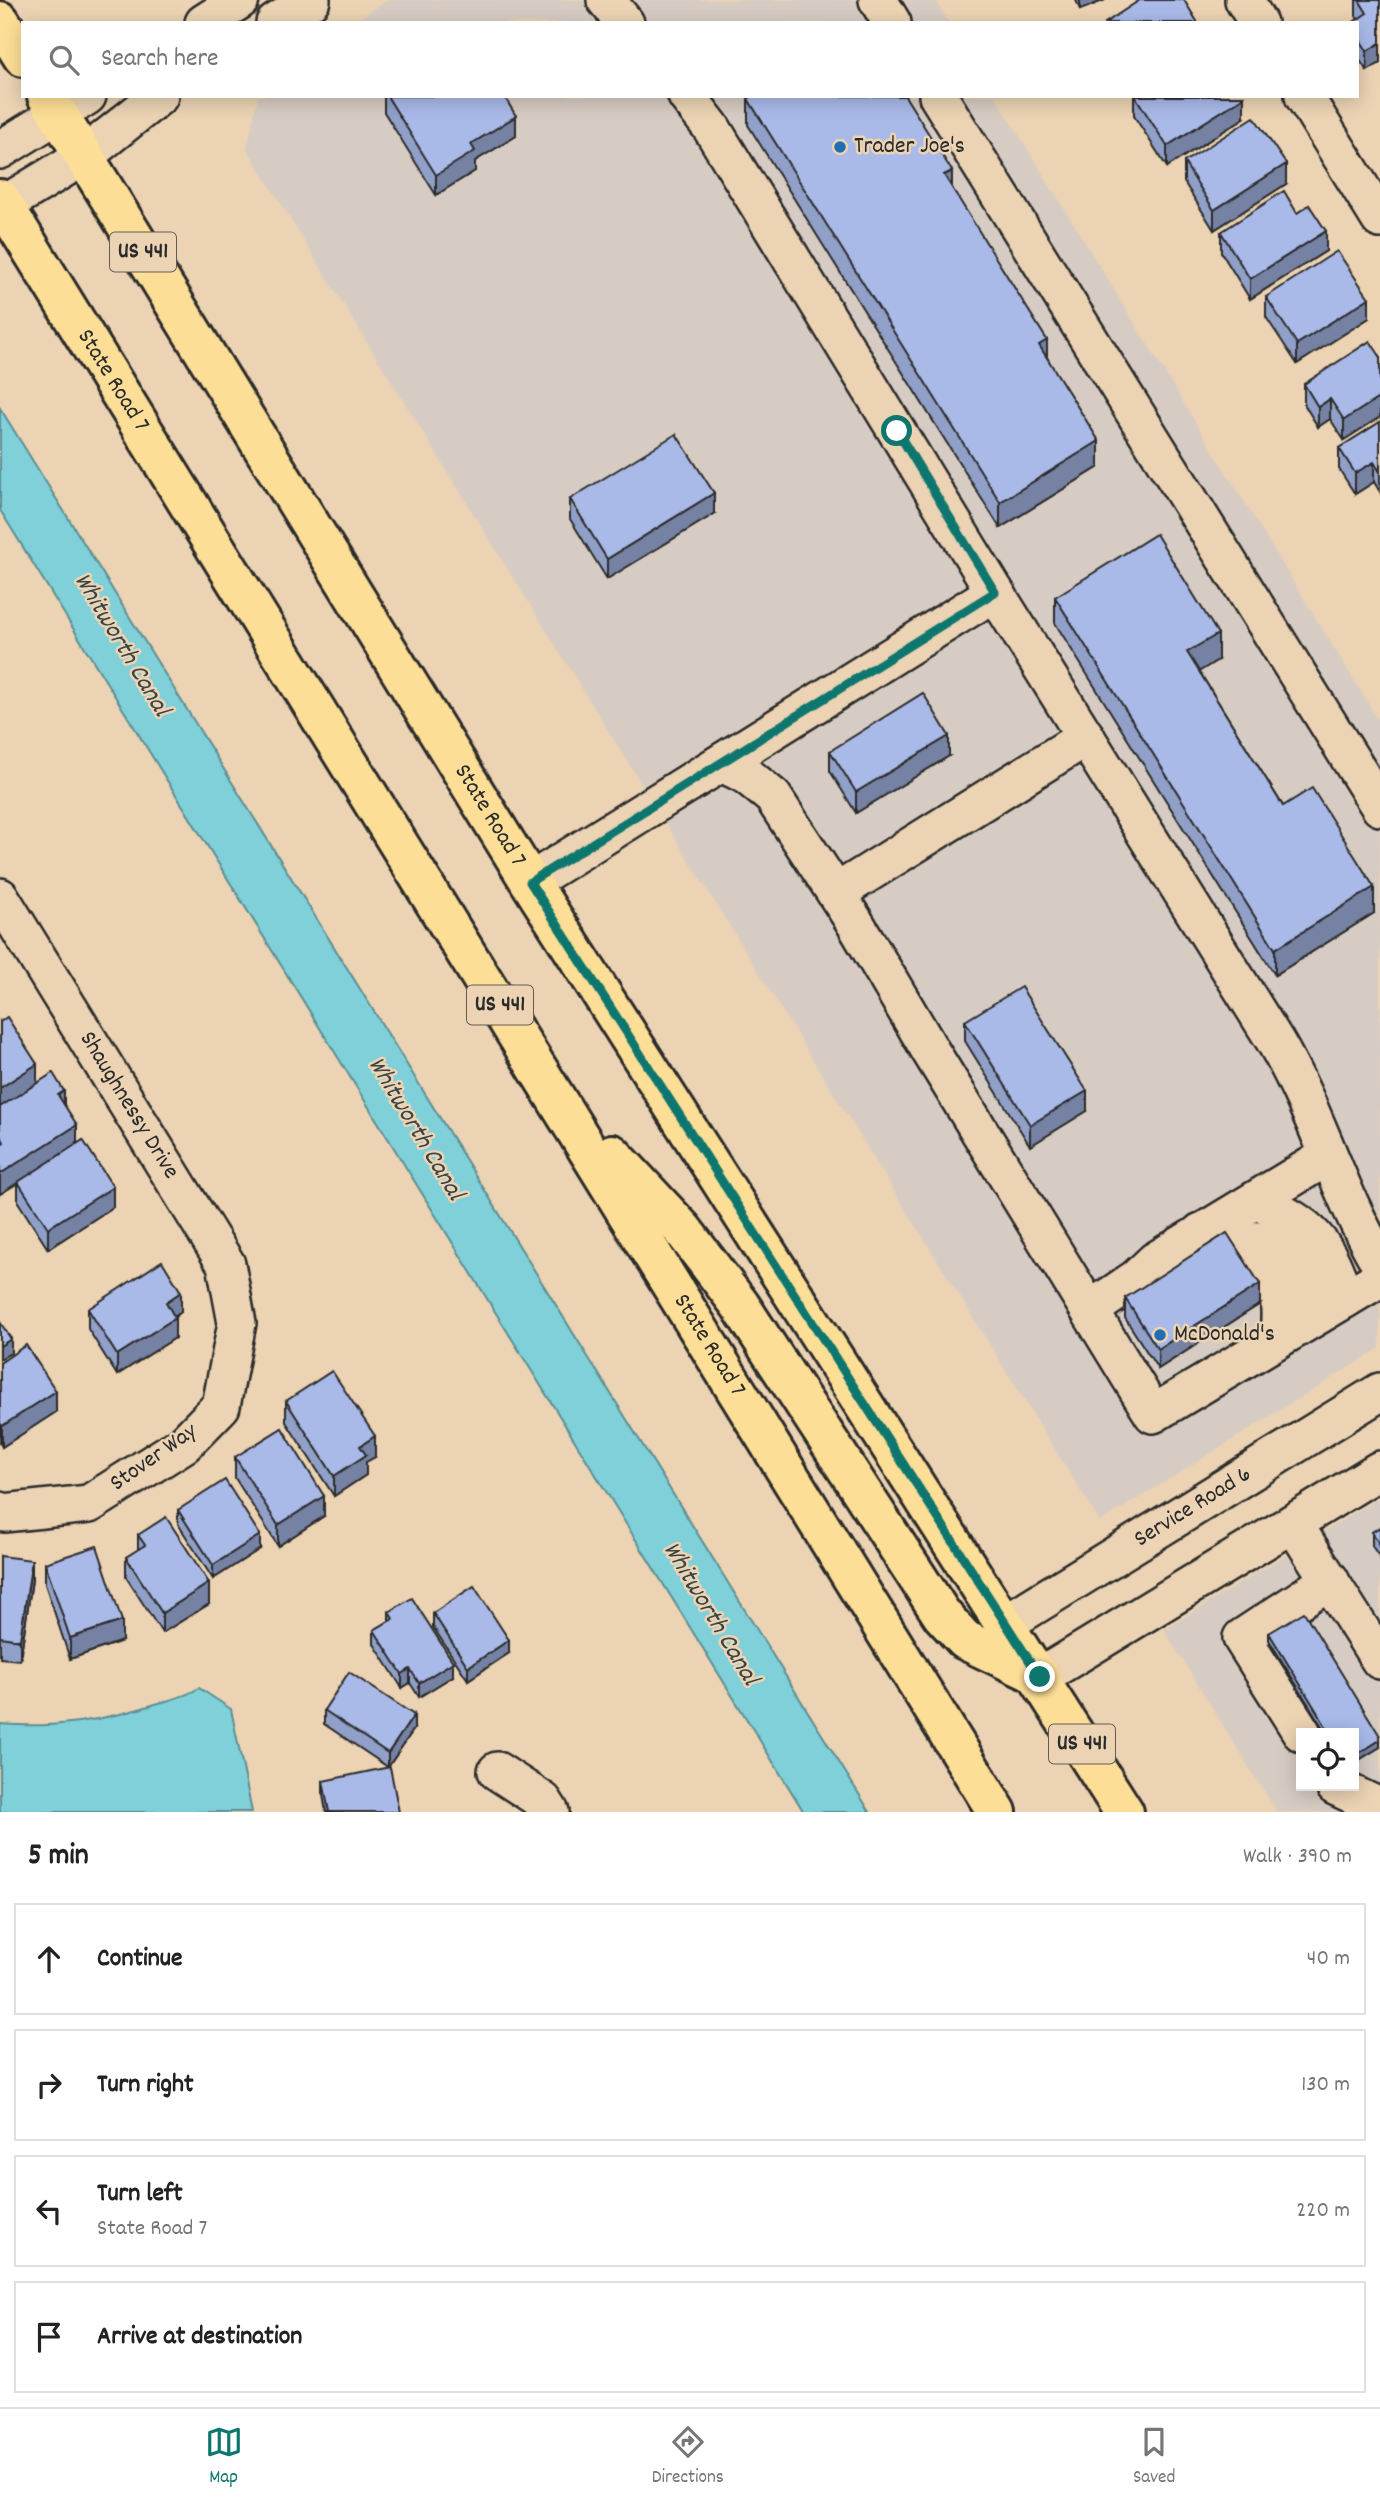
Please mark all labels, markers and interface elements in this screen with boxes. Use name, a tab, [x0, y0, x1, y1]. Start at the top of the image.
search box	[21, 21, 1359, 98]
icon: search	[45, 41, 83, 79]
text: Search here	[101, 41, 219, 78]
place label: Trader Joe's	[854, 130, 965, 164]
marker: Trader Joe's	[832, 139, 848, 155]
road number: US 441	[110, 232, 176, 272]
street label: State Road 7	[68, 323, 157, 439]
route start	[881, 415, 912, 446]
water label: Whitworth Canal	[63, 566, 180, 726]
street label: State Road 7	[445, 758, 534, 874]
road number: US 441	[467, 986, 533, 1024]
street label: Shaughnessy Drive	[70, 1025, 187, 1186]
water label: Whitworth Canal	[357, 1050, 474, 1210]
street label: State Road 7	[664, 1288, 754, 1404]
place label: McDonald's	[1174, 1318, 1275, 1352]
marker: McDonald's	[1152, 1327, 1168, 1343]
street label: Stover Way	[103, 1415, 206, 1501]
street label: Service Road 6	[1128, 1458, 1258, 1557]
water label: Whitworth Canal	[652, 1535, 769, 1695]
route end	[1024, 1661, 1055, 1692]
road number: US 441	[1049, 1724, 1115, 1764]
map controls	[1296, 1728, 1359, 1791]
button: locate	[1296, 1728, 1359, 1791]
text: 5 min	[28, 1836, 89, 1879]
text: Walk · 390 m	[1243, 1841, 1352, 1874]
icon: ahead	[30, 1940, 68, 1978]
text: Continue	[97, 1941, 182, 1978]
text: 40 m	[1307, 1943, 1350, 1976]
icon: right	[30, 2066, 68, 2104]
text: Turn right	[97, 2067, 194, 2104]
text: 130 m	[1301, 2069, 1350, 2102]
text: Turn left	[97, 2176, 183, 2213]
icon: left	[30, 2192, 68, 2230]
text: 220 m	[1296, 2195, 1350, 2228]
text: State Road 7	[97, 2213, 207, 2246]
icon: arrive	[30, 2318, 68, 2356]
text: Arrive at destination	[97, 2319, 302, 2356]
tab: Map	[205, 2423, 243, 2492]
tab: Directions	[652, 2423, 724, 2492]
tab: Saved	[1133, 2423, 1175, 2492]

